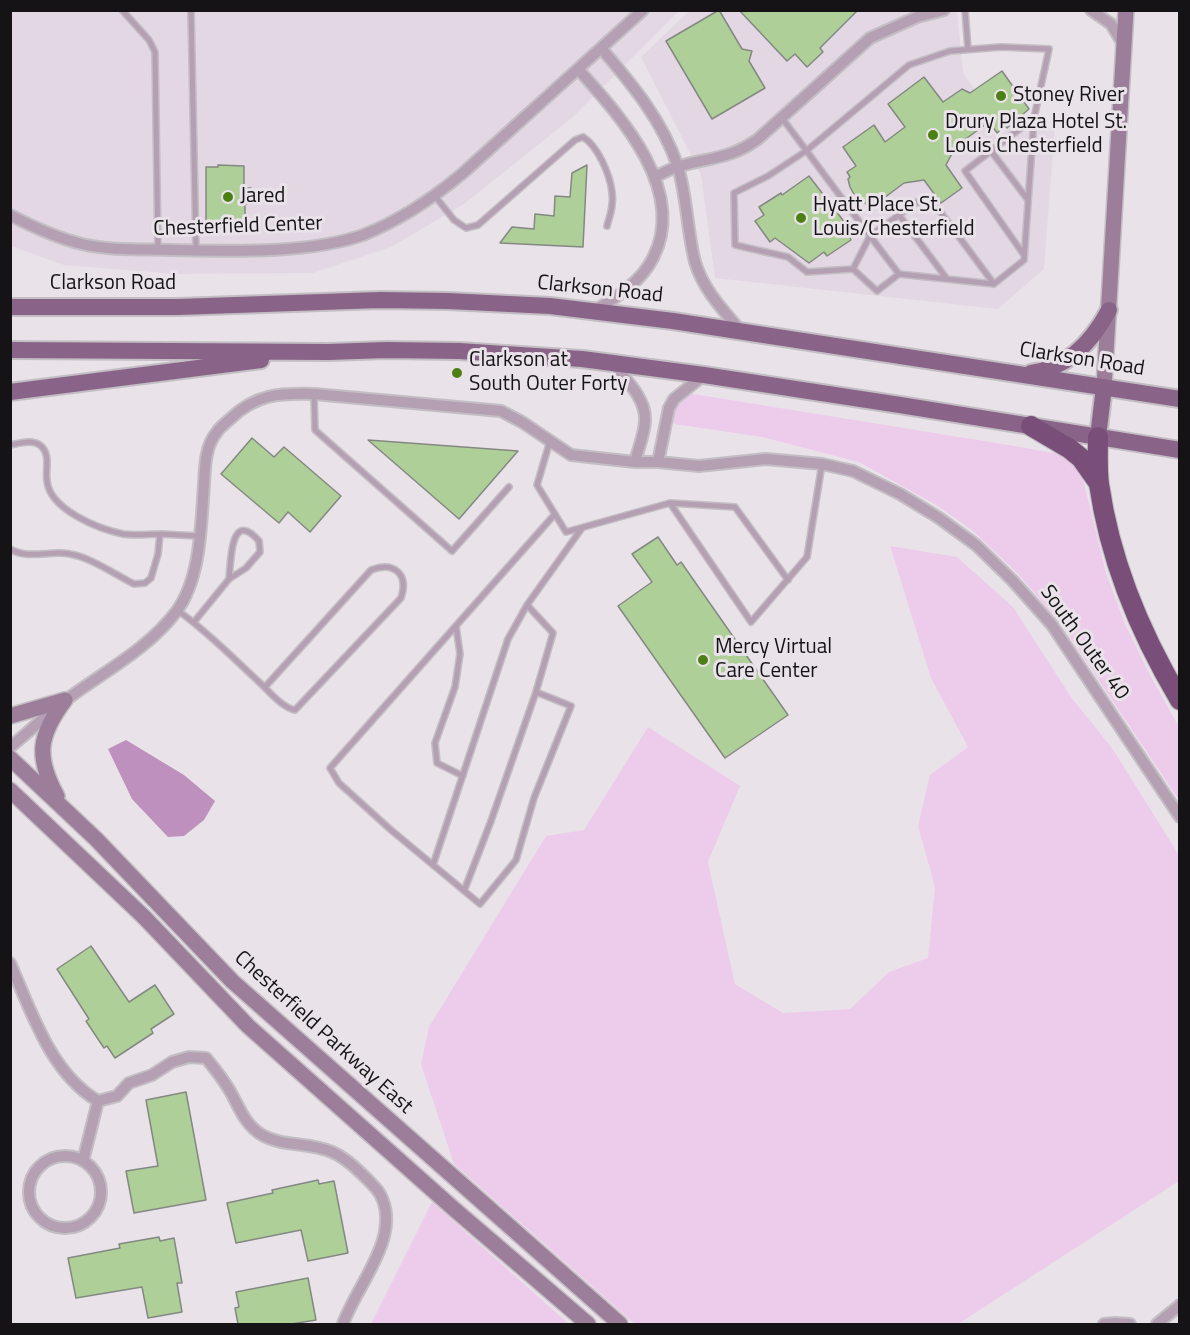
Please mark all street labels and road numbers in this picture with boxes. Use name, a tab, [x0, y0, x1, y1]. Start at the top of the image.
street label: Chesterfield Center	[153, 211, 323, 243]
street label: Clarkson Road	[50, 271, 176, 297]
street label: Clarkson Road	[536, 271, 664, 309]
street label: Clarkson Road	[1018, 338, 1146, 382]
street label: South Outer 40	[1034, 581, 1134, 705]
street label: Chesterfield Parkway East	[229, 946, 417, 1120]

